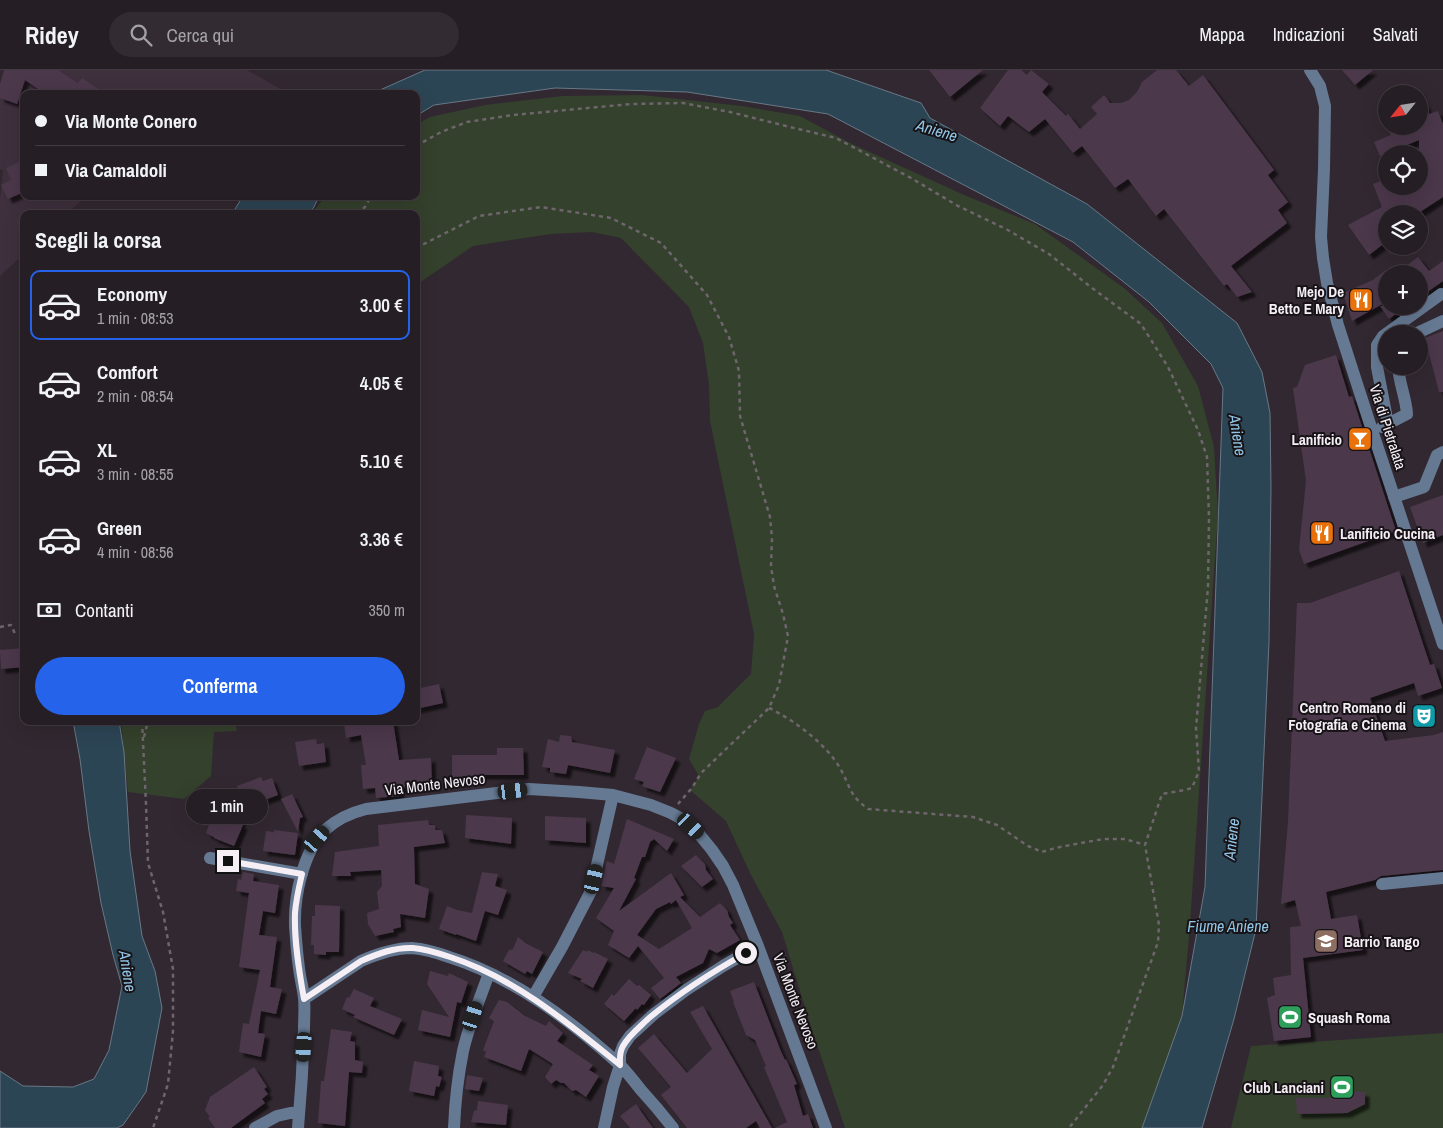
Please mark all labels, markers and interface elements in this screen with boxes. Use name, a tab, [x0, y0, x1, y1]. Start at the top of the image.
search box	[109, 12, 459, 57]
text: Ridey	[25, 19, 79, 51]
icon: search	[127, 21, 155, 49]
text: Cerca qui	[167, 22, 234, 48]
text: Mappa	[1200, 22, 1245, 47]
text: Indicazioni	[1273, 22, 1345, 47]
text: Salvati	[1373, 22, 1418, 47]
north arrow	[1378, 85, 1428, 135]
map controls	[1378, 85, 1428, 375]
text: Via Monte Conero	[65, 108, 197, 134]
water label: Aniene	[913, 113, 960, 147]
button: locate	[1378, 145, 1428, 195]
text: Via Camaldoli	[65, 157, 167, 183]
button: layers	[1378, 205, 1428, 255]
text: Scegli la corsa	[35, 225, 161, 255]
button: +	[1378, 265, 1428, 315]
text: Economy	[97, 281, 167, 307]
place label: Mejo De Betto E Mary	[1269, 281, 1344, 319]
icon: car	[37, 283, 82, 328]
restaurant icon: Mejo De Betto E Mary	[1348, 287, 1374, 313]
text: 3.00 €	[360, 292, 403, 318]
text: 1 min · 08:53	[97, 307, 174, 329]
button: −	[1378, 325, 1428, 375]
text: Comfort	[97, 359, 158, 385]
icon: car	[37, 361, 82, 406]
text: 4.05 €	[360, 370, 403, 396]
street label: Via di Pietralata	[1364, 382, 1412, 472]
text: 2 min · 08:54	[97, 385, 174, 407]
water label: Aniene	[1224, 412, 1252, 457]
bar icon: Lanificio	[1347, 426, 1373, 452]
place label: Lanificio	[1291, 429, 1342, 450]
text: XL	[97, 437, 117, 463]
icon: car	[37, 439, 82, 484]
text: 5.10 €	[360, 448, 403, 474]
text: 3 min · 08:55	[97, 463, 174, 485]
text: Green	[97, 515, 142, 541]
icon: car	[37, 517, 82, 562]
restaurant icon: Lanificio Cucina	[1309, 520, 1335, 546]
place label: Lanificio Cucina	[1340, 523, 1435, 544]
text: 3.36 €	[360, 526, 403, 552]
text: 4 min · 08:56	[97, 541, 174, 563]
icon: cash	[35, 596, 63, 624]
text: Contanti	[75, 597, 134, 623]
text: 350 m	[369, 599, 405, 621]
button: Conferma	[35, 657, 405, 715]
place label: Centro Romano di Fotografia e Cinema	[1288, 697, 1406, 735]
theatre icon: Centro Romano di Fotografia e Cinema	[1411, 703, 1437, 729]
street label: Via Monte Nevoso	[384, 767, 487, 801]
car	[497, 782, 528, 800]
callout: 1 min	[187, 788, 269, 824]
text: 1 min	[210, 795, 244, 817]
car	[674, 810, 707, 842]
water label: Aniene	[1218, 817, 1244, 862]
car	[301, 823, 332, 855]
route end	[217, 850, 239, 872]
car	[583, 863, 604, 895]
water label: Fiume Aniene	[1187, 915, 1269, 937]
school or university icon: Barrio Tango	[1313, 928, 1339, 954]
place label: Barrio Tango	[1344, 931, 1420, 952]
route start	[735, 942, 757, 964]
water label: Aniene	[114, 948, 142, 993]
street label: Via Monte Nevoso	[768, 950, 824, 1052]
car	[461, 999, 484, 1033]
sports icon: Squash Roma	[1277, 1004, 1303, 1030]
place label: Squash Roma	[1308, 1007, 1390, 1028]
car	[295, 1032, 312, 1062]
sports icon: Club Lanciani	[1329, 1074, 1355, 1100]
place label: Club Lanciani	[1243, 1077, 1324, 1098]

